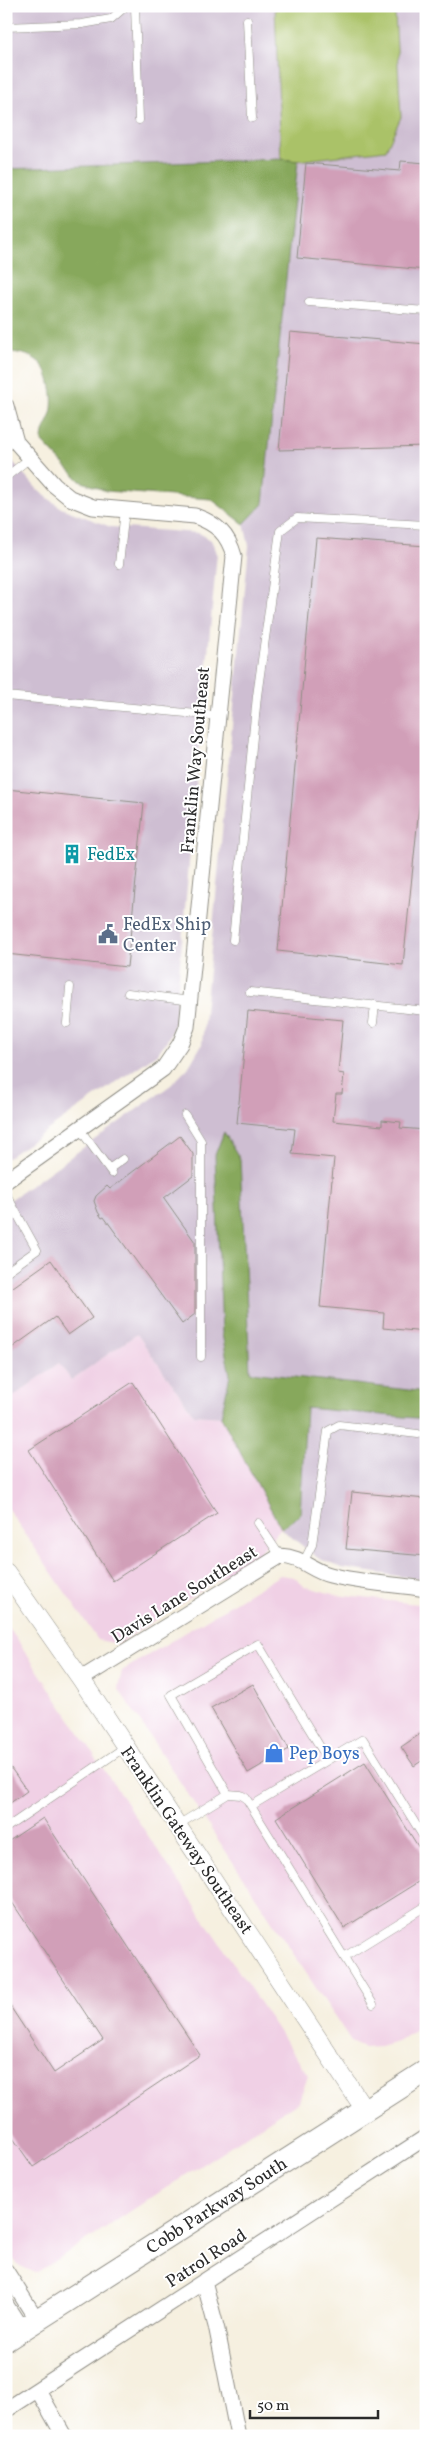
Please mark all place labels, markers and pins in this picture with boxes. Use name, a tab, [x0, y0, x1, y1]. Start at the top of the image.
building icon: FedEx	[61, 843, 83, 865]
place label: FedEx	[87, 843, 135, 868]
place label: FedEx Ship Center	[123, 913, 211, 959]
public building icon: FedEx Ship Center	[97, 923, 119, 945]
shop icon: Pep Boys	[263, 1742, 285, 1764]
place label: Pep Boys	[289, 1742, 360, 1767]

